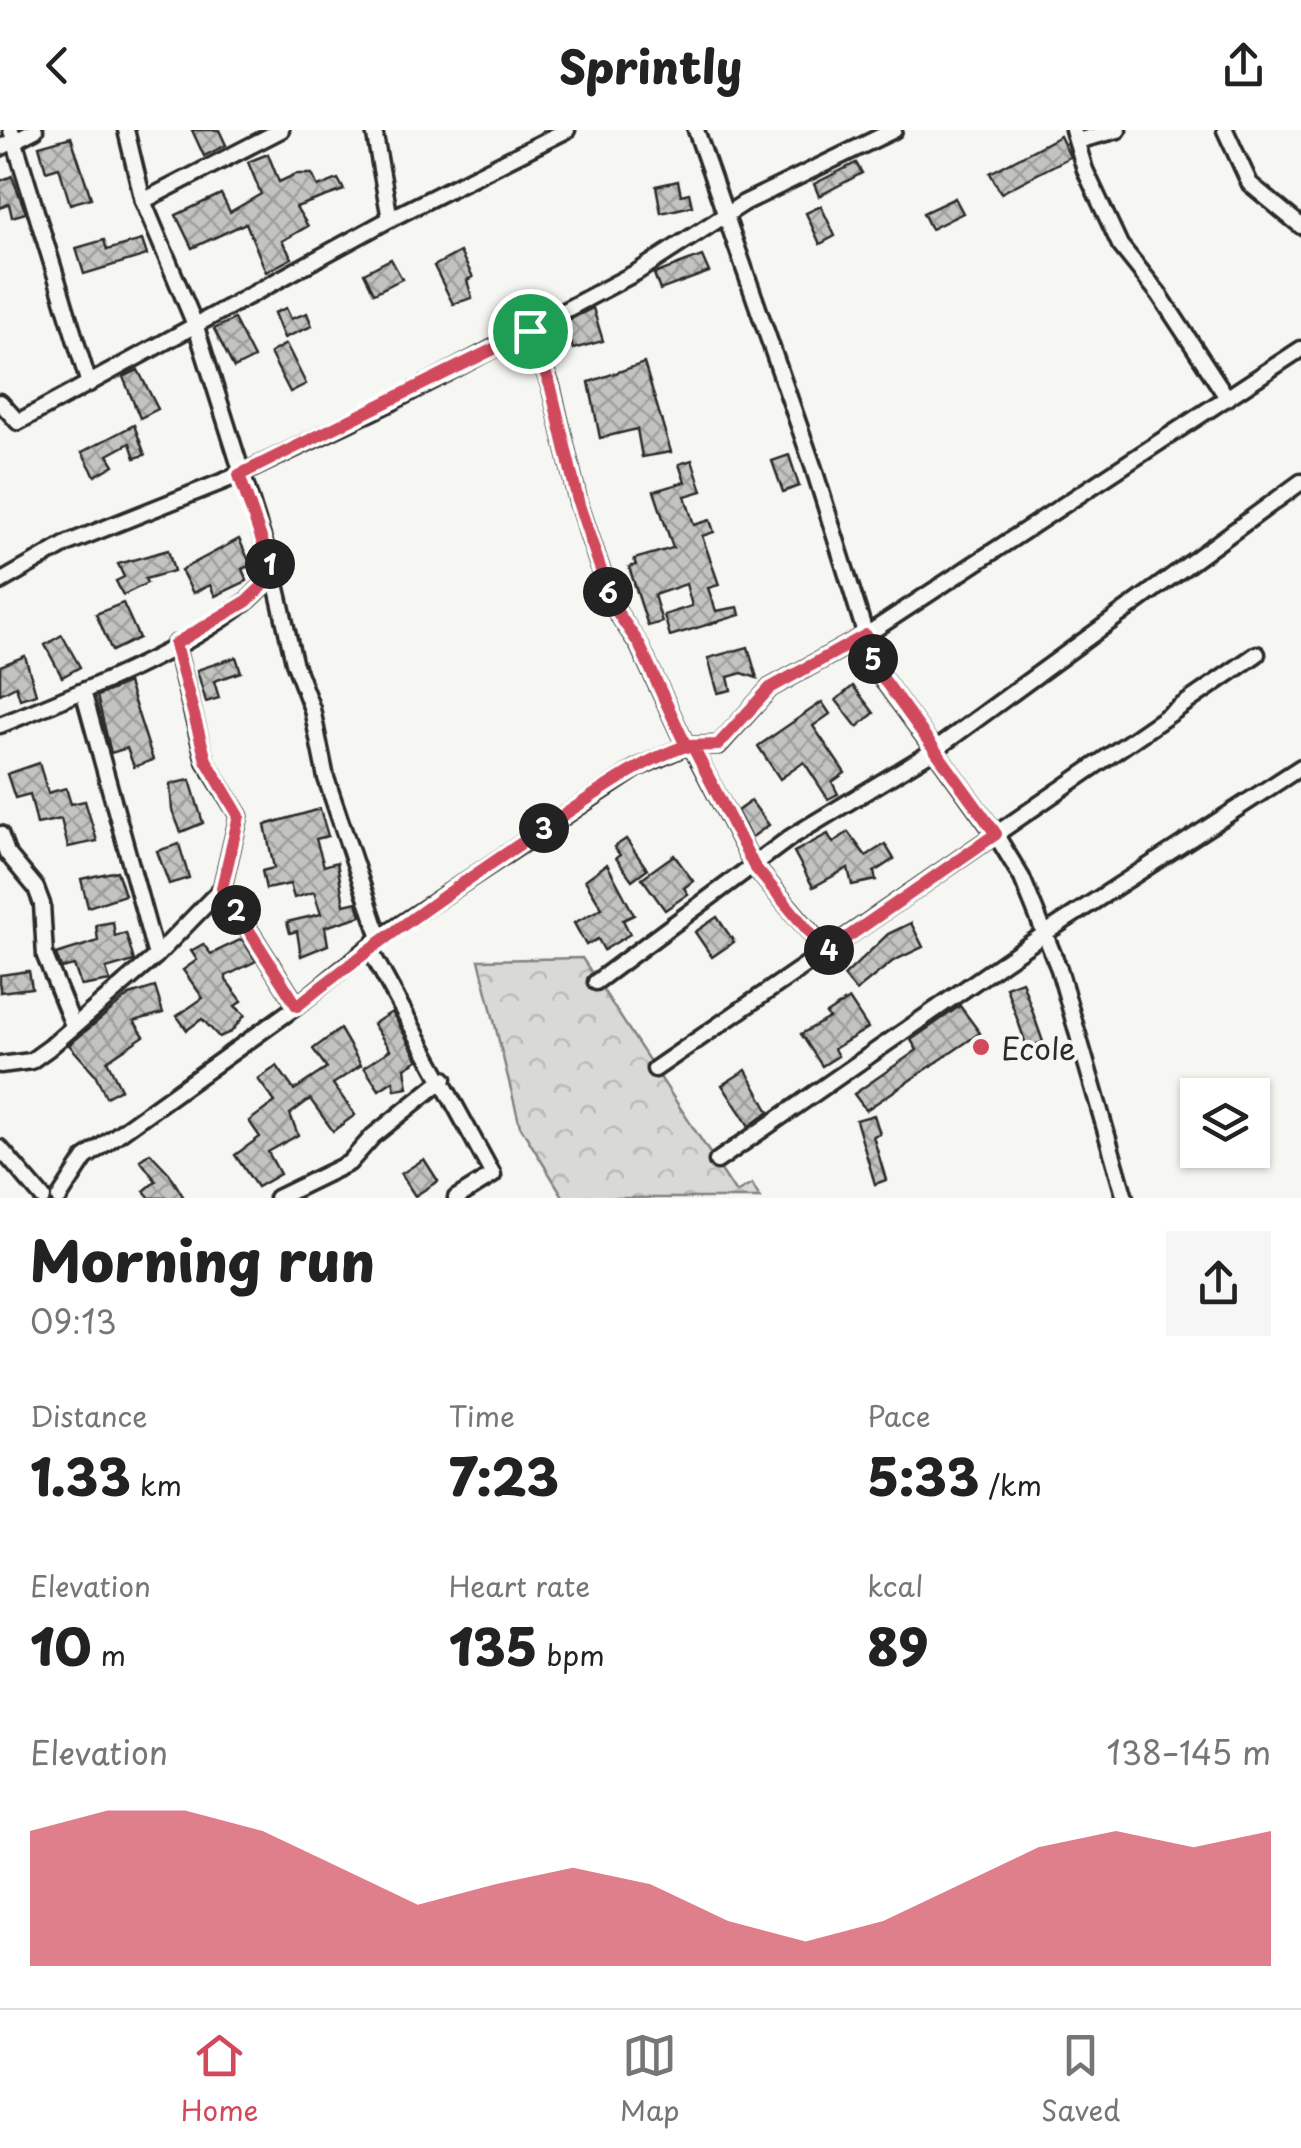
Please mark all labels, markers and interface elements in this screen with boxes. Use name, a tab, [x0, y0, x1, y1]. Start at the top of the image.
text: Sprintly	[559, 31, 742, 99]
icon: back	[30, 38, 85, 93]
icon: share	[1216, 38, 1271, 93]
pin	[488, 289, 573, 374]
icon: arrive	[503, 304, 558, 359]
pin: 1	[245, 539, 295, 589]
text: 1	[263, 542, 277, 585]
pin: 6	[583, 567, 633, 617]
text: 6	[598, 570, 618, 613]
pin: 5	[848, 634, 898, 684]
text: 5	[864, 637, 882, 680]
pin: 3	[519, 803, 569, 853]
text: 3	[535, 806, 553, 849]
pin: 2	[211, 885, 261, 935]
text: 2	[226, 888, 246, 931]
pin: 4	[804, 925, 854, 975]
text: 4	[819, 928, 839, 971]
place label: Ecole	[1001, 1025, 1076, 1070]
marker: Ecole	[970, 1036, 992, 1058]
map controls	[1180, 1078, 1270, 1168]
button: layers	[1180, 1078, 1270, 1168]
text: Morning run	[30, 1218, 375, 1301]
button: share	[1166, 1231, 1271, 1336]
text: 09:13	[30, 1297, 117, 1345]
text: Distance	[30, 1394, 148, 1437]
text: Time	[449, 1394, 515, 1437]
text: Pace	[867, 1394, 931, 1437]
text: 1.33	[30, 1437, 131, 1513]
text: 7:23	[449, 1437, 559, 1513]
text: 5:33	[867, 1437, 979, 1513]
text: km	[131, 1463, 182, 1506]
text: /km	[979, 1463, 1042, 1506]
text: Elevation	[30, 1564, 151, 1607]
text: Heart rate	[449, 1564, 590, 1607]
text: kcal	[867, 1564, 923, 1607]
text: 10	[30, 1607, 92, 1683]
text: 135	[449, 1607, 537, 1683]
text: 89	[867, 1607, 928, 1683]
text: m	[92, 1633, 126, 1676]
text: bpm	[537, 1633, 605, 1676]
text: Elevation	[30, 1728, 168, 1776]
text: 138–145 m	[1106, 1728, 1271, 1776]
tab: Home	[181, 2028, 258, 2131]
tab: Map	[620, 2028, 680, 2131]
tab: Saved	[1041, 2028, 1120, 2131]

